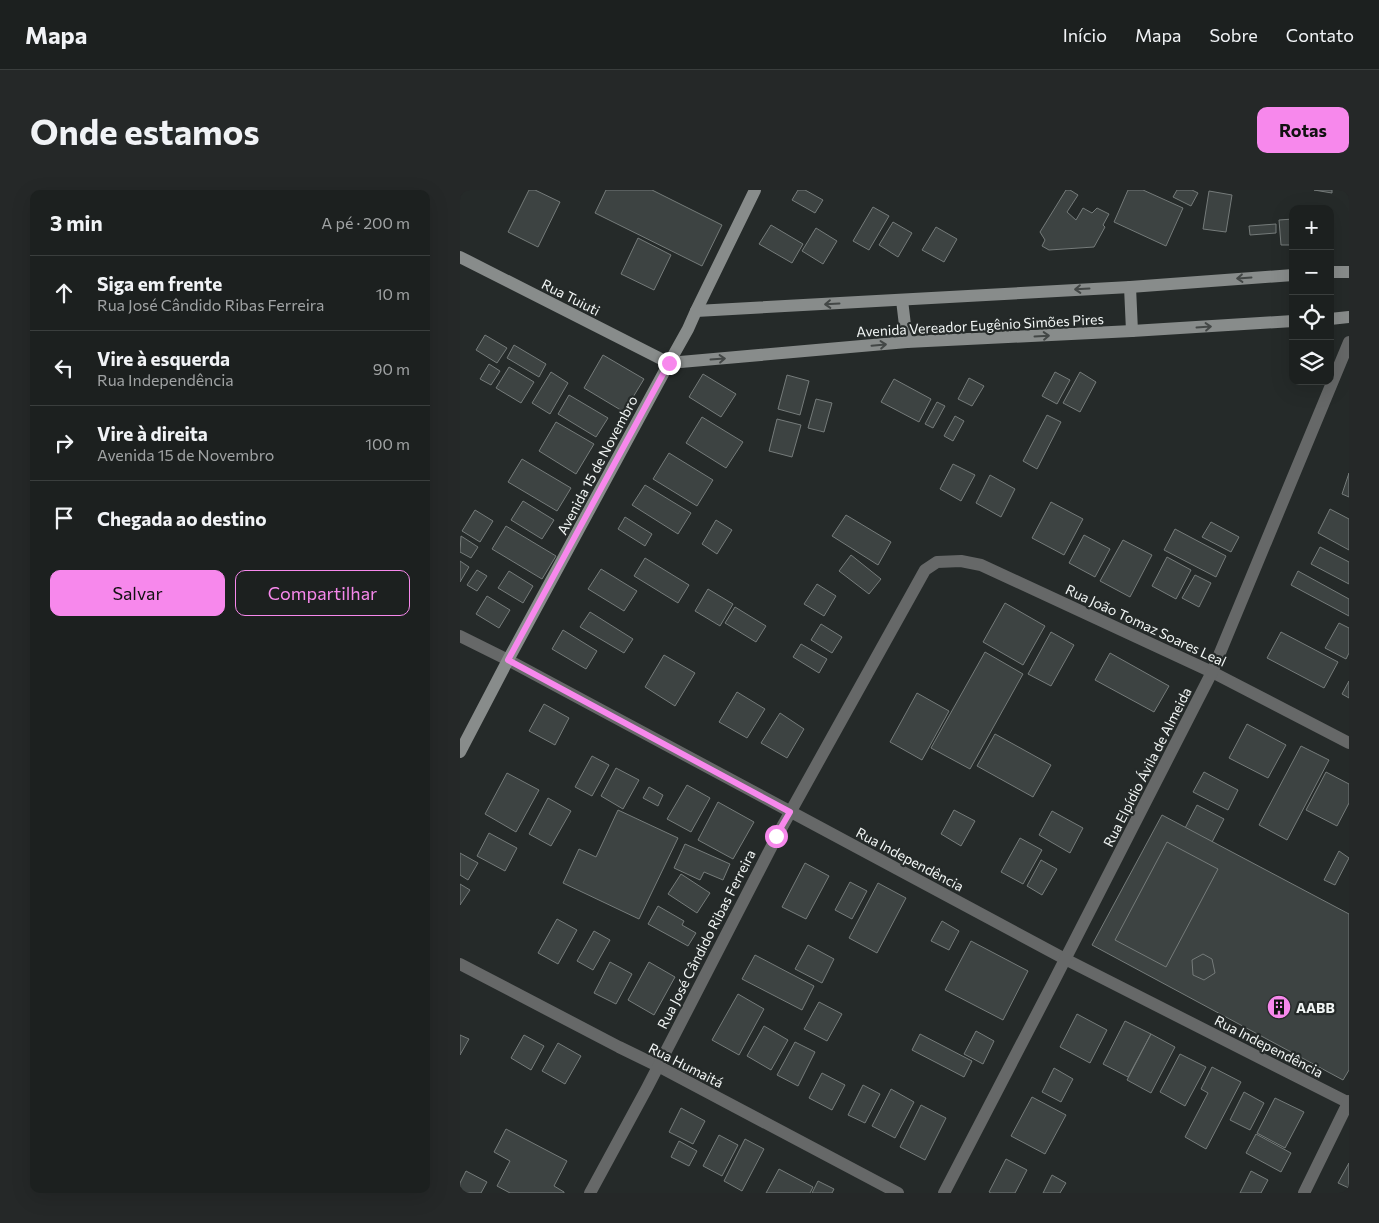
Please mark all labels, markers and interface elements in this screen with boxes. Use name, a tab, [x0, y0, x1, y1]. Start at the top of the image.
text: Mapa	[25, 20, 87, 49]
text: Início	[1063, 24, 1107, 46]
text: Mapa	[1135, 24, 1181, 46]
text: Sobre	[1209, 24, 1258, 46]
text: Contato	[1286, 24, 1354, 46]
button: Rotas	[1257, 107, 1349, 153]
text: Onde estamos	[30, 109, 260, 152]
map controls	[1289, 205, 1334, 385]
button: +	[1289, 205, 1334, 250]
text: 3 min	[50, 210, 103, 235]
text: A pé · 200 m	[321, 213, 410, 232]
button: −	[1289, 250, 1334, 295]
text: Siga em frente	[97, 272, 222, 295]
one-way arrow	[1236, 274, 1252, 283]
street label: Rua Tuiuti	[539, 275, 603, 319]
icon: ahead	[50, 279, 78, 307]
text: 10 m	[376, 284, 410, 303]
one-way arrow	[1074, 285, 1090, 294]
text: Rua José Cândido Ribas Ferreira	[97, 295, 324, 314]
button: locate	[1289, 295, 1334, 340]
one-way arrow	[825, 299, 841, 308]
street label: Avenida Vereador Eugênio Simões Pires	[856, 310, 1104, 340]
one-way arrow	[1196, 322, 1212, 331]
one-way arrow	[1033, 331, 1049, 340]
one-way arrow	[871, 340, 887, 350]
button: layers	[1289, 340, 1334, 385]
text: Vire à esquerda	[97, 347, 230, 370]
route end	[658, 352, 681, 375]
icon: left	[50, 354, 78, 382]
one-way arrow	[709, 355, 725, 364]
text: 90 m	[373, 359, 410, 378]
text: Rua Independência	[97, 370, 234, 389]
street label: Avenida 15 de Novembro	[553, 392, 641, 538]
text: Vire à direita	[97, 422, 208, 445]
icon: right	[50, 429, 78, 457]
text: 100 m	[365, 434, 410, 453]
text: Avenida 15 de Novembro	[97, 445, 274, 464]
icon: arrive	[50, 504, 78, 532]
text: Chegada ao destino	[97, 507, 267, 530]
button: Salvar	[50, 570, 225, 616]
button: Compartilhar	[235, 570, 410, 616]
street label: Rua João Tomaz Soares Leal	[1063, 580, 1229, 670]
street label: Rua Elpídio Ávila de Almeida	[1099, 684, 1195, 850]
street label: Rua Independência	[853, 823, 967, 895]
route start	[765, 825, 788, 848]
street label: Rua José Cândido Ribas Ferreira	[653, 846, 759, 1032]
building icon: AABB	[1266, 994, 1292, 1020]
place label: AABB	[1296, 999, 1335, 1016]
street label: Rua Independência	[1212, 1011, 1326, 1081]
street label: Rua Humaitá	[646, 1039, 726, 1091]

